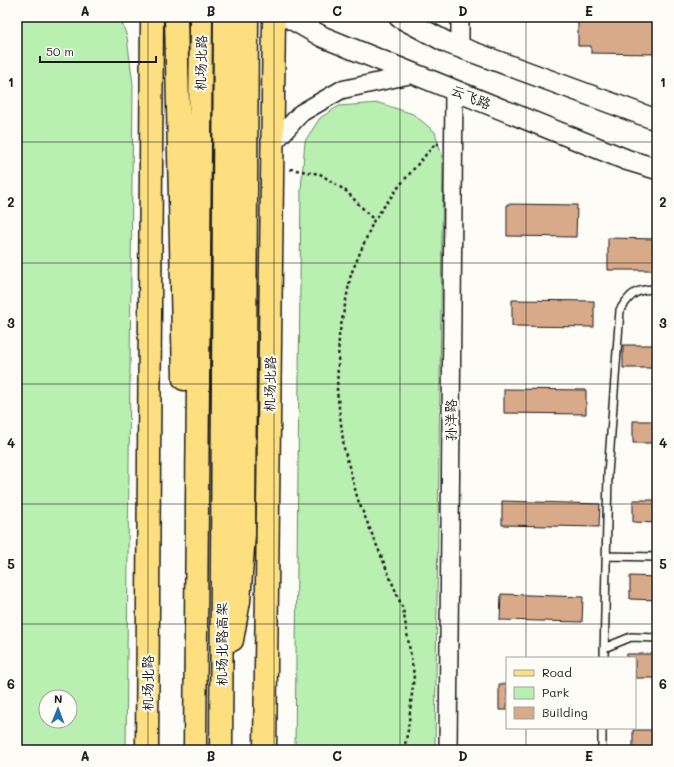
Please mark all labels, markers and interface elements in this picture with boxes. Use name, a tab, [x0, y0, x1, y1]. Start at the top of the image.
text: A	[80, 2, 90, 19]
text: B	[207, 2, 216, 19]
text: C	[332, 2, 342, 19]
text: D	[458, 2, 468, 19]
text: E	[585, 2, 593, 19]
street label: 机场北路	[191, 35, 210, 91]
scale bar	[40, 38, 156, 64]
text: 50 m	[46, 43, 74, 59]
text: 1	[8, 73, 14, 90]
text: 1	[660, 73, 666, 90]
street label: 云飞路	[448, 80, 494, 113]
text: 2	[7, 193, 15, 210]
text: 2	[659, 193, 667, 210]
text: 3	[7, 314, 15, 331]
text: 3	[659, 314, 667, 331]
street label: 机场北路	[260, 356, 279, 412]
street label: 孙洋路	[441, 399, 460, 441]
text: 4	[7, 434, 15, 451]
text: 4	[659, 434, 667, 451]
text: 5	[7, 555, 15, 572]
text: 5	[659, 555, 667, 572]
street label: 机场北路高架	[212, 602, 231, 686]
street label: 机场北路	[138, 655, 157, 711]
legend	[506, 657, 636, 729]
text: Road	[542, 664, 572, 680]
text: 6	[7, 675, 15, 692]
text: 6	[659, 675, 667, 692]
text: Park	[542, 684, 569, 700]
north arrow	[38, 689, 78, 729]
text: N	[54, 691, 62, 706]
text: Building	[542, 704, 588, 720]
text: A	[80, 747, 90, 764]
text: B	[207, 747, 216, 764]
text: C	[332, 747, 342, 764]
text: D	[458, 747, 468, 764]
text: E	[585, 747, 593, 764]

